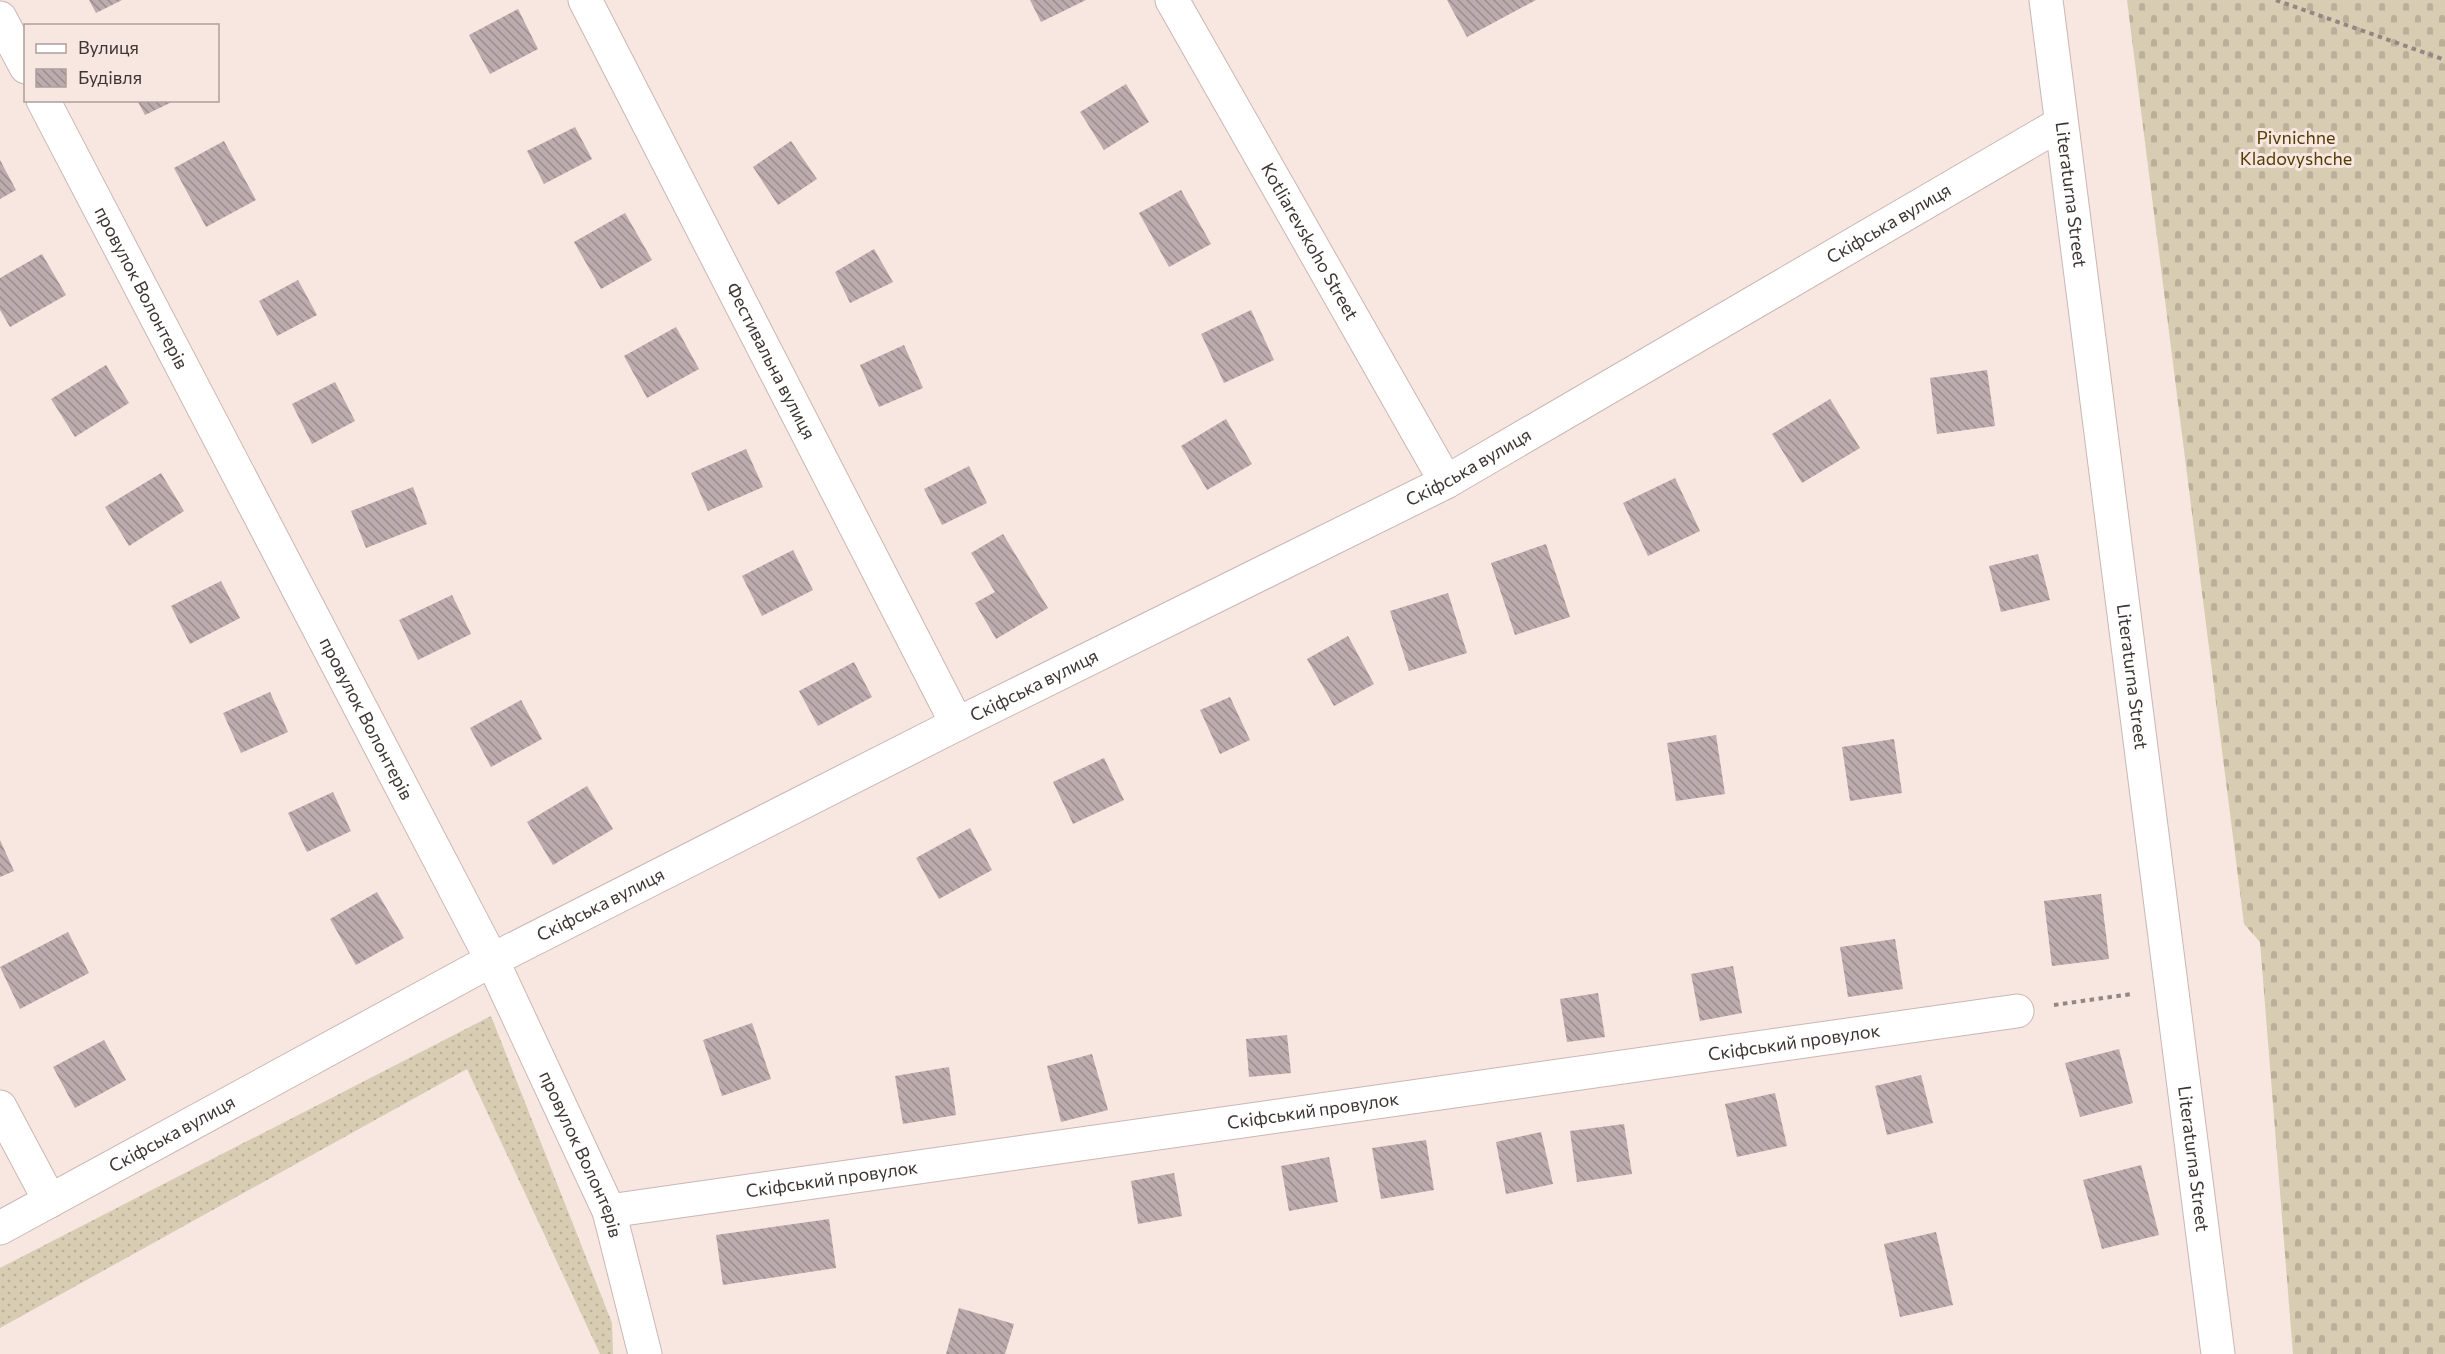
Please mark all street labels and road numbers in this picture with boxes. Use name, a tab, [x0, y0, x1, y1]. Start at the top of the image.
street label: Literaturna Street	[2052, 120, 2092, 269]
street label: Kotliarevskoho Street	[1257, 159, 1364, 324]
street label: Скіфська вулиця	[1822, 178, 1955, 268]
street label: провулок Волонтерів	[91, 202, 193, 372]
street label: Фестивальна вулиця	[722, 279, 821, 443]
street label: Скіфська вулиця	[1402, 423, 1535, 510]
street label: Literaturna Street	[2113, 602, 2153, 751]
street label: провулок Волонтерів	[315, 633, 418, 803]
street label: Скіфська вулиця	[966, 644, 1102, 726]
street label: Скіфська вулиця	[533, 862, 668, 946]
street label: Скіфський провулок	[1707, 1019, 1882, 1065]
street label: провулок Волонтерів	[535, 1067, 627, 1240]
street label: Literaturna Street	[2174, 1084, 2214, 1233]
street label: Скіфський провулок	[1225, 1087, 1401, 1133]
street label: Скіфська вулиця	[105, 1090, 239, 1177]
street label: Скіфський провулок	[744, 1155, 919, 1201]

